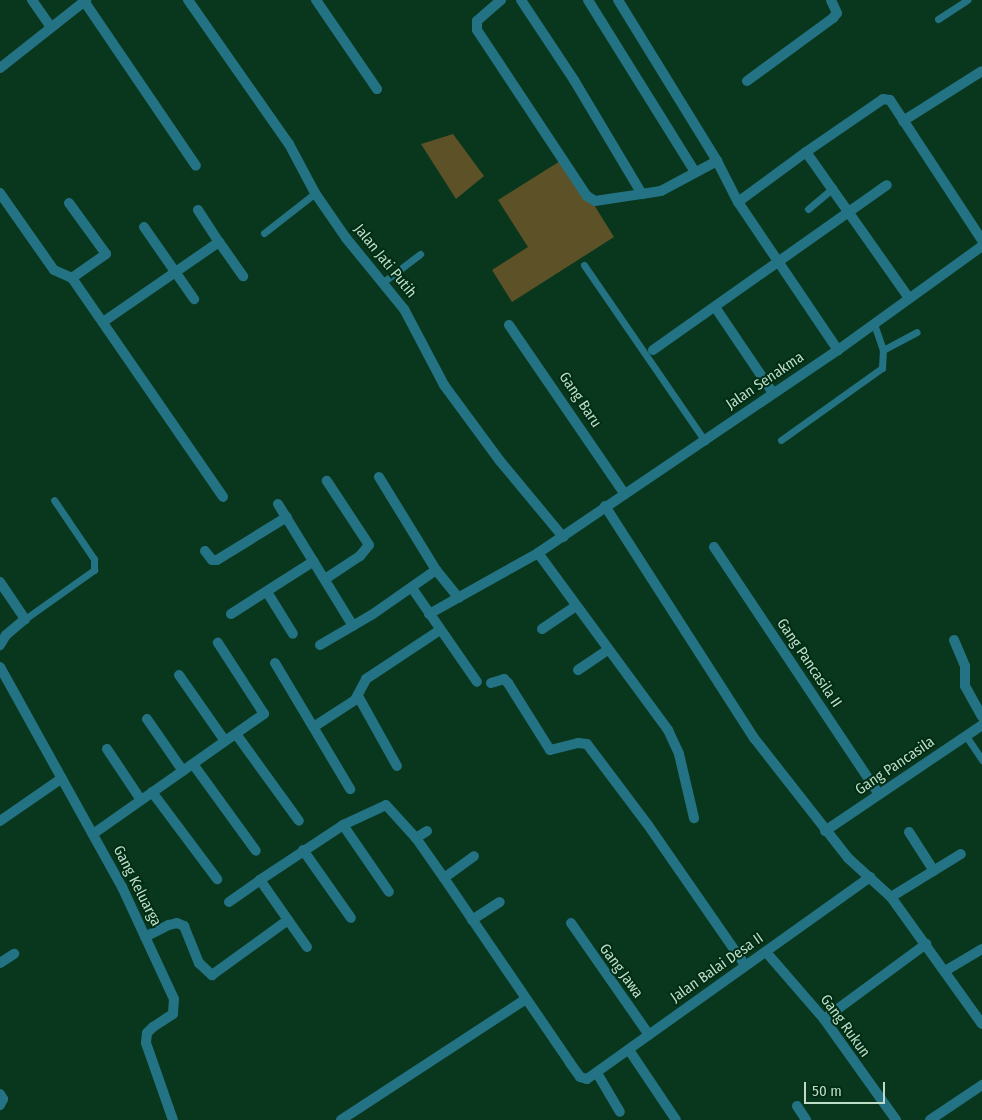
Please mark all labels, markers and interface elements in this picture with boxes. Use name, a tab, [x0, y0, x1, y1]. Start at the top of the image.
street label: Jalan Jati Putih	[350, 221, 420, 301]
street label: Jalan Senakma	[723, 348, 807, 414]
street label: Gang Baru	[555, 369, 605, 431]
street label: Gang Pancasila II	[773, 615, 845, 711]
street label: Gang Pancasila	[852, 733, 938, 799]
street label: Gang Keluarga	[109, 843, 165, 929]
street label: Jalan Balai Desa II	[667, 929, 767, 1007]
street label: Gang Jawa	[595, 940, 647, 1002]
street label: Gang Rukun	[816, 991, 874, 1061]
scale bar	[807, 1072, 888, 1104]
text: 50 m	[812, 1082, 842, 1100]

